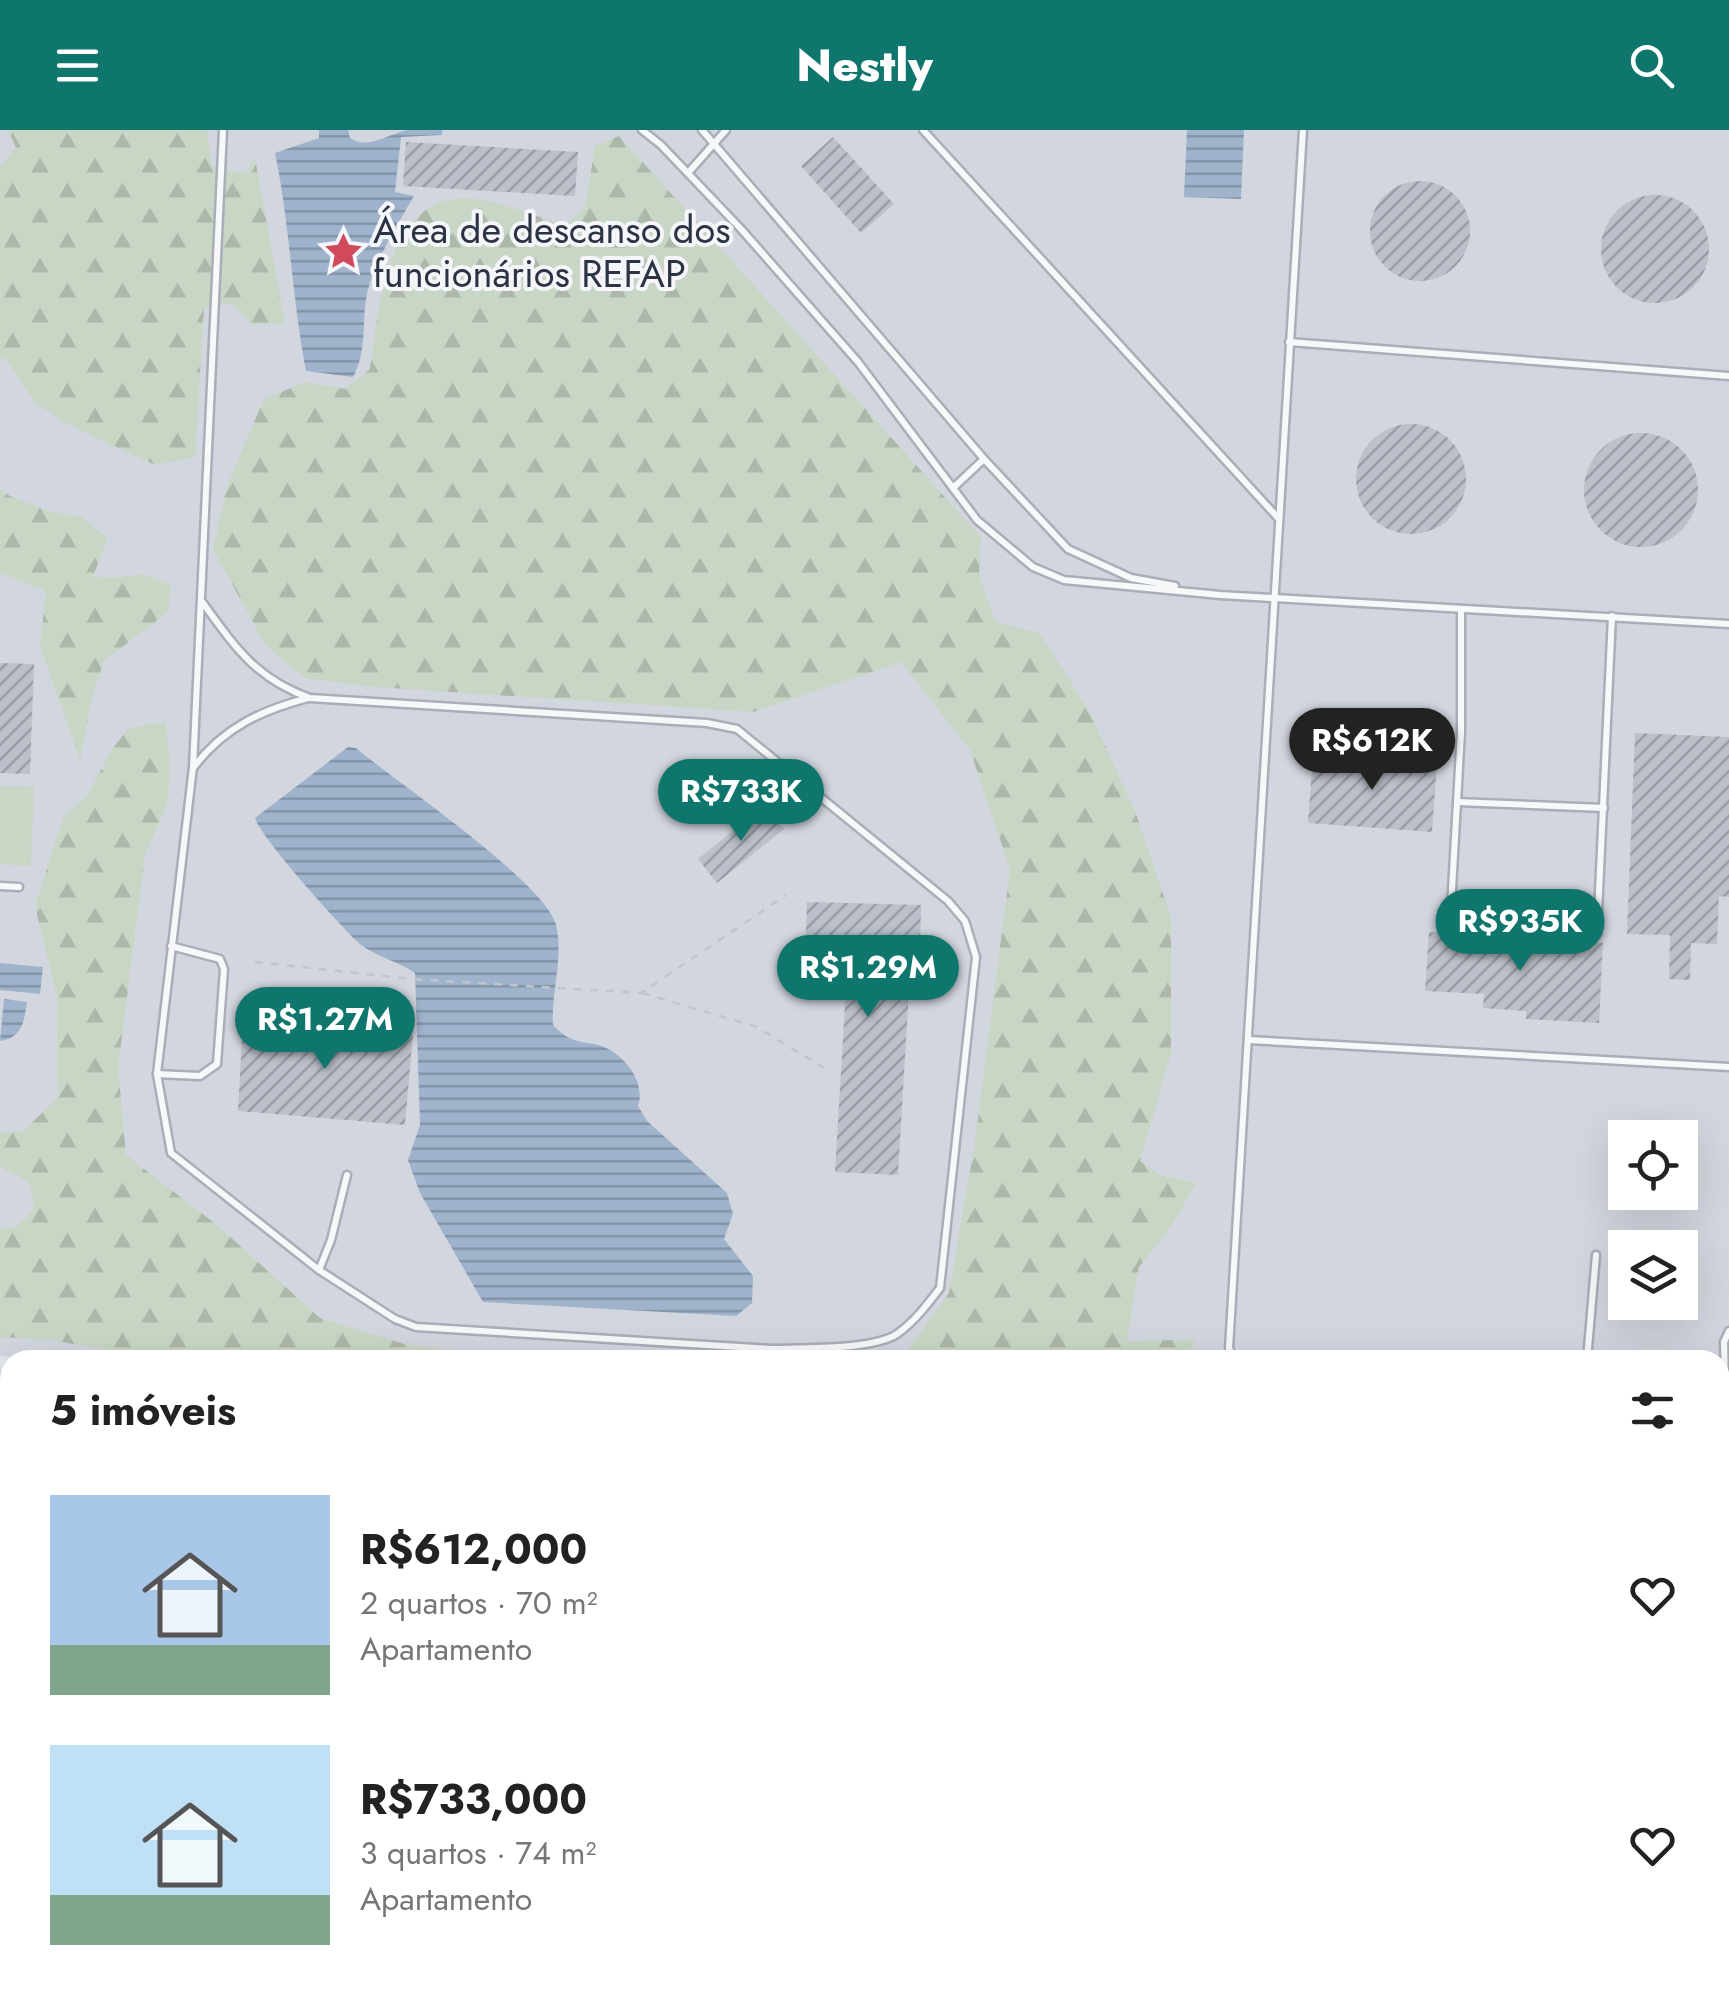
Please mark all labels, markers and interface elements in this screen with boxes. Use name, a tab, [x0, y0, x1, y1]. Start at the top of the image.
text: Nestly	[796, 33, 933, 98]
icon: menu	[50, 38, 105, 93]
icon: search	[1624, 38, 1679, 93]
place label: Área de descanso dos funcionários REFAP	[373, 202, 731, 301]
place icon: Área de descanso dos funcionários REFAP	[322, 230, 364, 272]
pin: R$612K	[1291, 708, 1453, 793]
text: R$612K	[1311, 717, 1433, 763]
pin: R$733K	[660, 759, 822, 844]
text: R$733K	[680, 768, 802, 814]
pin: R$935K	[1439, 889, 1601, 974]
text: R$935K	[1458, 898, 1582, 944]
pin: R$1.29M	[776, 935, 960, 1020]
text: R$1.29M	[799, 944, 937, 990]
pin: R$1.27M	[233, 987, 417, 1072]
text: R$1.27M	[257, 996, 393, 1042]
map controls	[1608, 1120, 1698, 1320]
button: locate	[1608, 1120, 1698, 1210]
button: layers	[1608, 1230, 1698, 1320]
text: 5 imóveis	[50, 1380, 236, 1441]
icon: filters	[1625, 1383, 1680, 1438]
text: R$612,000	[360, 1519, 587, 1580]
icon: home	[130, 1535, 250, 1655]
icon: heart	[1625, 1568, 1680, 1623]
text: 2 quartos · 70 m²	[360, 1580, 598, 1626]
text: Apartamento	[360, 1626, 532, 1672]
text: R$733,000	[360, 1769, 587, 1830]
icon: home	[130, 1785, 250, 1905]
icon: heart	[1625, 1818, 1680, 1873]
text: 3 quartos · 74 m²	[360, 1830, 596, 1876]
text: Apartamento	[360, 1876, 532, 1922]

